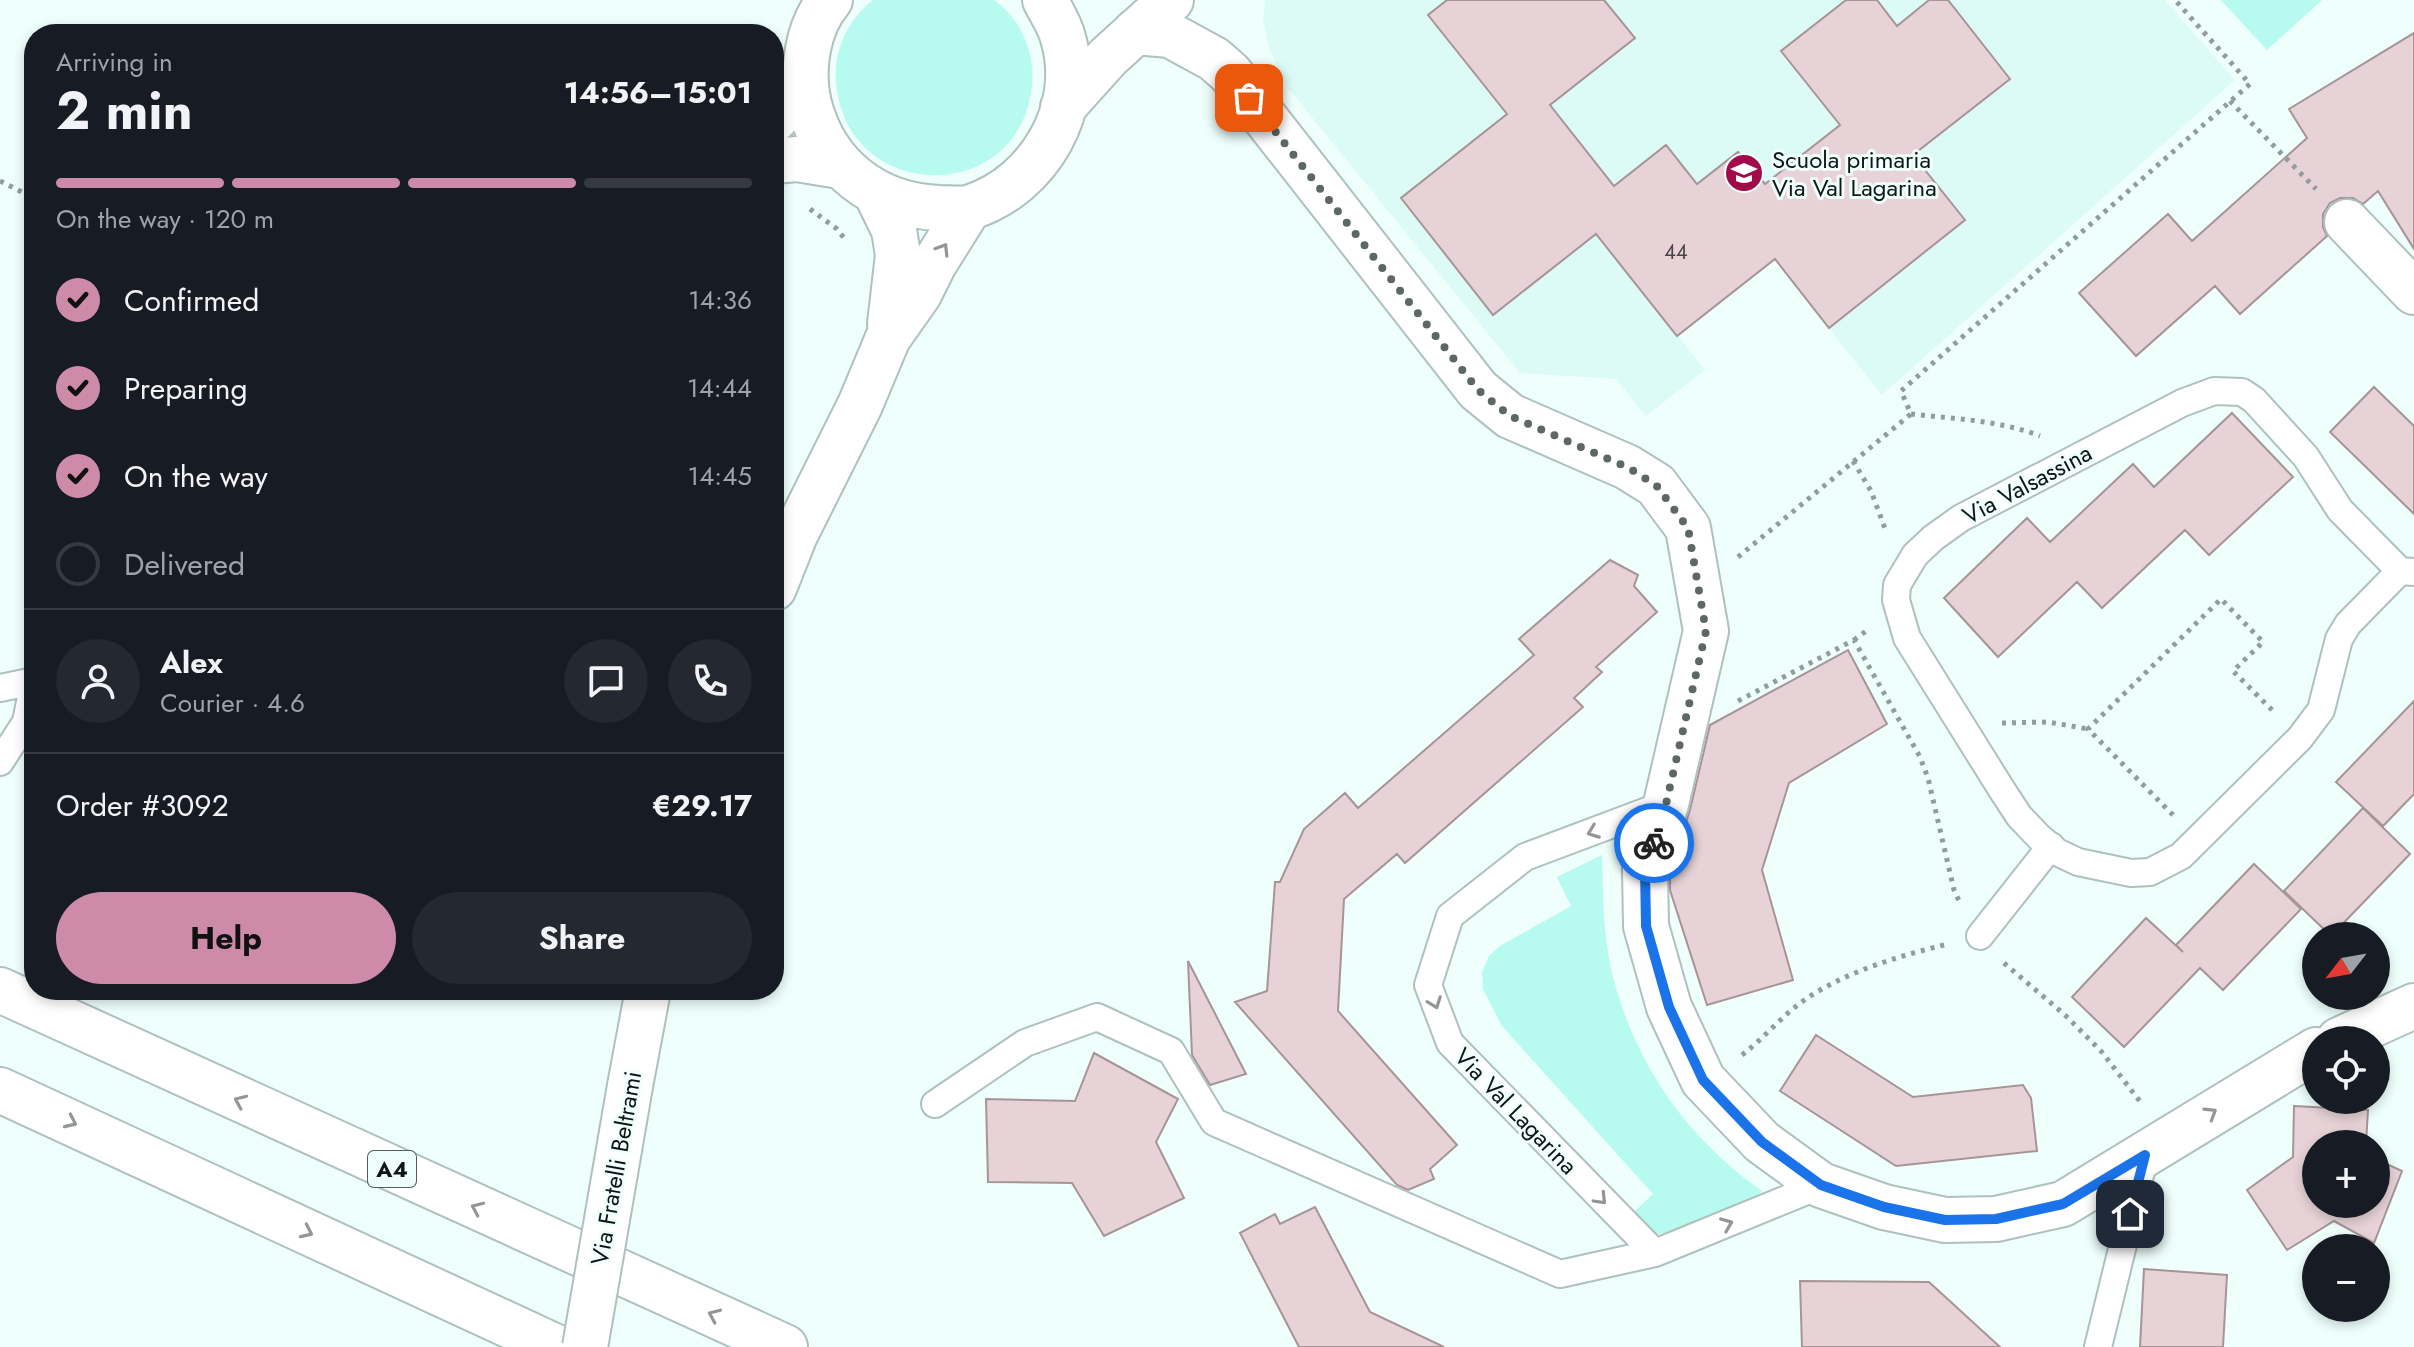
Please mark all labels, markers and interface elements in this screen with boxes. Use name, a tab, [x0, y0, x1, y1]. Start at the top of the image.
text: Arriving in	[56, 43, 173, 81]
pin	[1215, 64, 1283, 132]
text: 14:56–15:01	[564, 71, 752, 114]
text: 2 min	[56, 73, 193, 149]
icon: bag	[1227, 76, 1271, 120]
place label: Scuola primaria Via Val Lagarina	[1772, 142, 1937, 205]
school or university icon: Scuola primaria Via Val Lagarina	[1723, 152, 1765, 194]
text: On the way · 120 m	[56, 200, 274, 238]
house number: 44	[1664, 238, 1688, 267]
one-way arrow	[933, 244, 948, 258]
icon: check	[56, 278, 100, 322]
text: Confirmed	[124, 279, 259, 322]
text: 14:36	[688, 281, 752, 319]
icon: check	[56, 366, 100, 410]
text: Preparing	[124, 367, 248, 410]
text: 14:44	[687, 369, 752, 407]
street label: Via Valsassina	[1956, 435, 2098, 533]
icon: check	[56, 454, 100, 498]
text: On the way	[124, 455, 268, 498]
text: 14:45	[688, 457, 752, 495]
text: Delivered	[124, 543, 245, 586]
button: person	[56, 639, 140, 723]
button: chat	[564, 639, 648, 723]
button: phone	[668, 639, 752, 723]
text: Alex	[160, 641, 223, 684]
text: Courier · 4.6	[160, 684, 305, 722]
text: Order #3092	[56, 784, 229, 827]
text: €29.17	[652, 784, 752, 827]
courier	[1614, 803, 1694, 883]
icon: bike	[1632, 821, 1676, 865]
one-way arrow	[1587, 822, 1601, 839]
button: Help	[56, 892, 396, 984]
button: Share	[412, 892, 752, 984]
north arrow	[2302, 922, 2390, 1010]
map controls	[2302, 922, 2390, 1322]
one-way arrow	[1425, 995, 1442, 1009]
button: locate	[2302, 1026, 2390, 1114]
street label: Via Val Lagarina	[1446, 1040, 1586, 1182]
street label: Via Fratelli Beltrami	[582, 1068, 650, 1268]
one-way arrow	[234, 1095, 249, 1111]
one-way arrow	[2202, 1107, 2217, 1123]
one-way arrow	[62, 1113, 77, 1129]
button: +	[2302, 1130, 2390, 1218]
road number: A4	[368, 1151, 416, 1187]
pin	[2096, 1180, 2164, 1248]
one-way arrow	[1592, 1190, 1607, 1204]
icon: home	[2108, 1192, 2152, 1236]
one-way arrow	[471, 1202, 486, 1218]
one-way arrow	[1719, 1217, 1733, 1233]
one-way arrow	[298, 1222, 313, 1238]
button: −	[2302, 1234, 2390, 1322]
one-way arrow	[708, 1309, 723, 1325]

